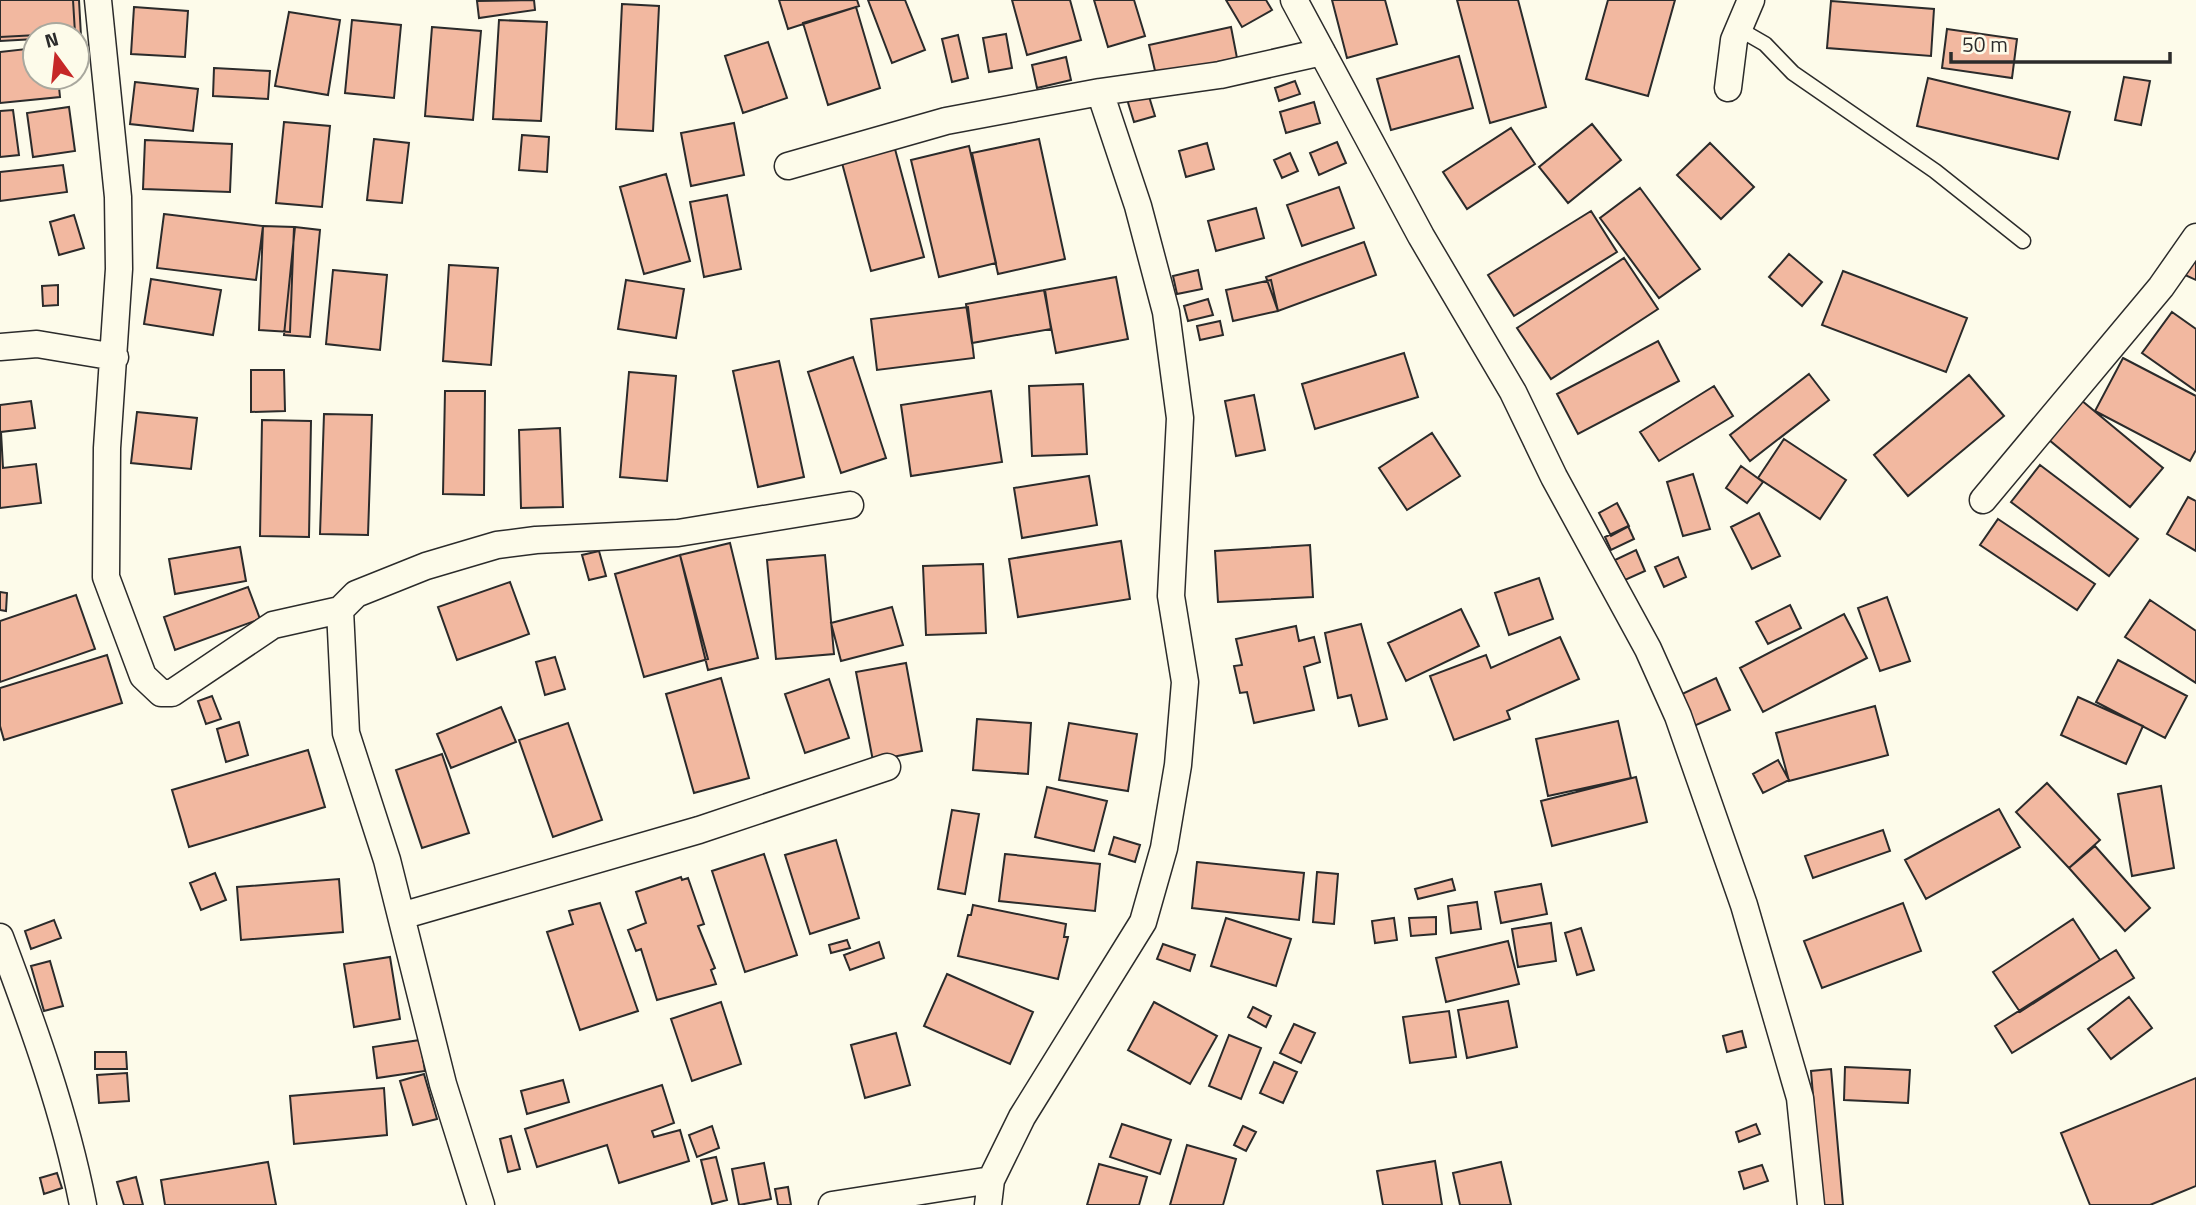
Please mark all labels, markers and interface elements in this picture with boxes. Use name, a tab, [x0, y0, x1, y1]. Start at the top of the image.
north arrow	[21, 21, 91, 91]
scale bar	[1951, 21, 2170, 65]
text: N	[41, 23, 62, 55]
text: 50 m	[1962, 28, 2008, 60]

